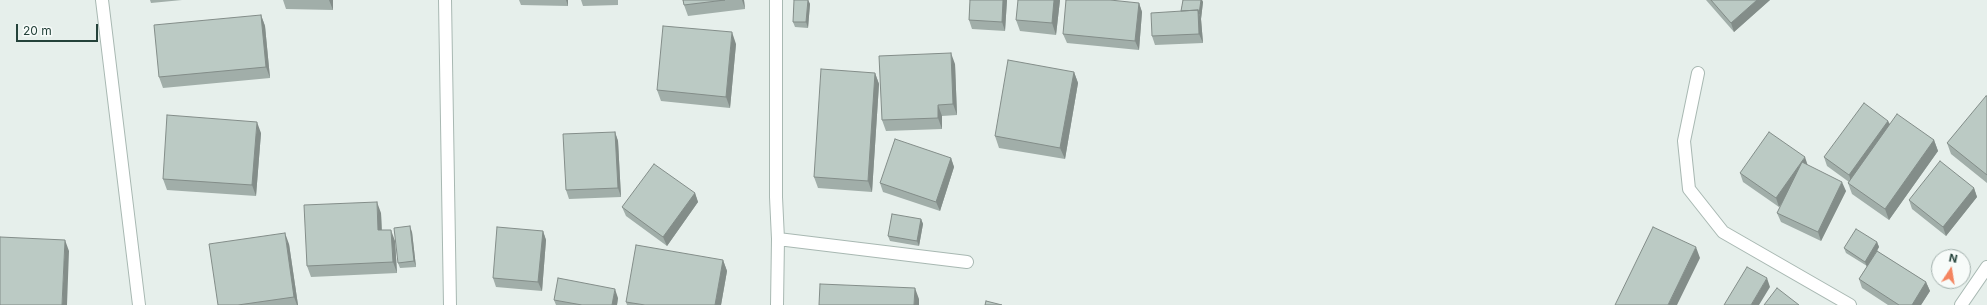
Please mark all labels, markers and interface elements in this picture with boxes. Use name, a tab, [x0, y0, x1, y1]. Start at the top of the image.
scale bar	[18, 16, 100, 42]
text: 20 m	[23, 23, 52, 38]
north arrow	[1931, 249, 1971, 289]
text: N	[1948, 251, 1959, 266]

